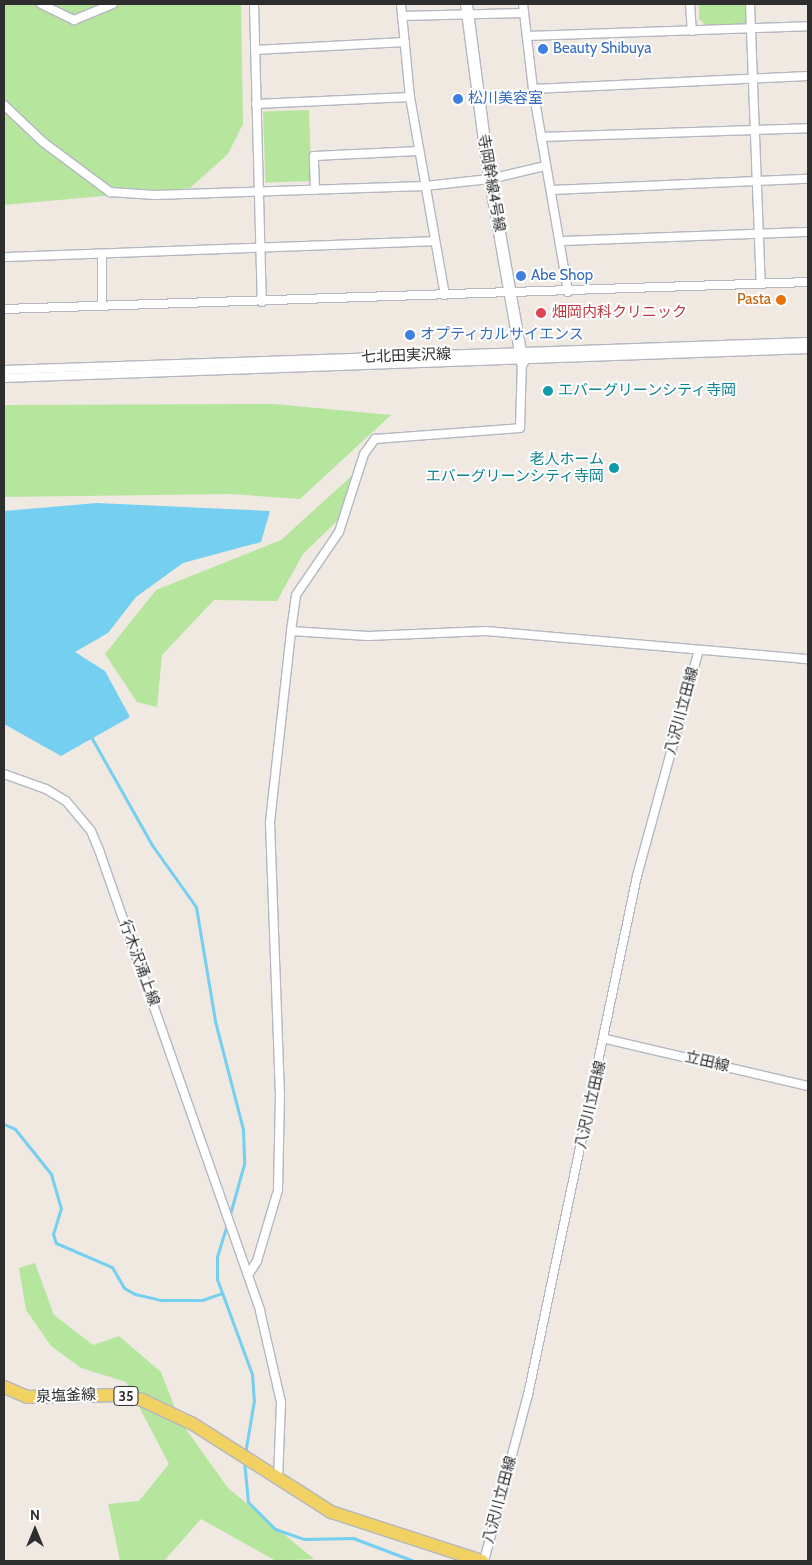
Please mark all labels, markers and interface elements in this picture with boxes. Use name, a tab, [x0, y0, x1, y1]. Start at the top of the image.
place label: Beauty Shibuya	[553, 40, 652, 58]
marker: Beauty Shibuya	[537, 43, 549, 55]
place label: 松川美容室	[468, 90, 543, 108]
marker: 松川美容室	[452, 93, 464, 105]
street label: 寺岡幹線4号線	[474, 133, 508, 233]
place label: Abe Shop	[531, 267, 593, 285]
marker: Abe Shop	[515, 270, 527, 282]
place label: Pasta	[737, 291, 771, 309]
marker: Pasta	[775, 294, 787, 306]
place label: 畑岡内科クリニック	[552, 304, 687, 322]
marker: 畑岡内科クリニック	[534, 306, 548, 320]
place label: オプティカルサイエンス	[420, 326, 585, 344]
marker: オプティカルサイエンス	[404, 329, 416, 341]
street label: 七北田実沢線	[361, 345, 451, 367]
place label: エバーグリーンシティ寺岡	[558, 382, 738, 400]
marker: エバーグリーンシティ寺岡	[542, 385, 554, 397]
place label: 老人ホーム エバーグリーンシティ寺岡	[424, 450, 604, 485]
marker: 老人ホーム エバーグリーンシティ寺岡	[608, 462, 620, 474]
street label: 八沢川立田線	[662, 665, 702, 757]
street label: 行木沢涌上線	[115, 918, 163, 1008]
street label: 立田線	[683, 1048, 731, 1076]
street label: 八沢川立田線	[572, 1059, 610, 1151]
road number: 35	[112, 1384, 140, 1408]
street label: 泉塩釜線	[36, 1386, 96, 1406]
street label: 八沢川立田線	[480, 1454, 520, 1546]
north arrow	[10, 1505, 60, 1555]
text: N	[30, 1506, 40, 1524]

